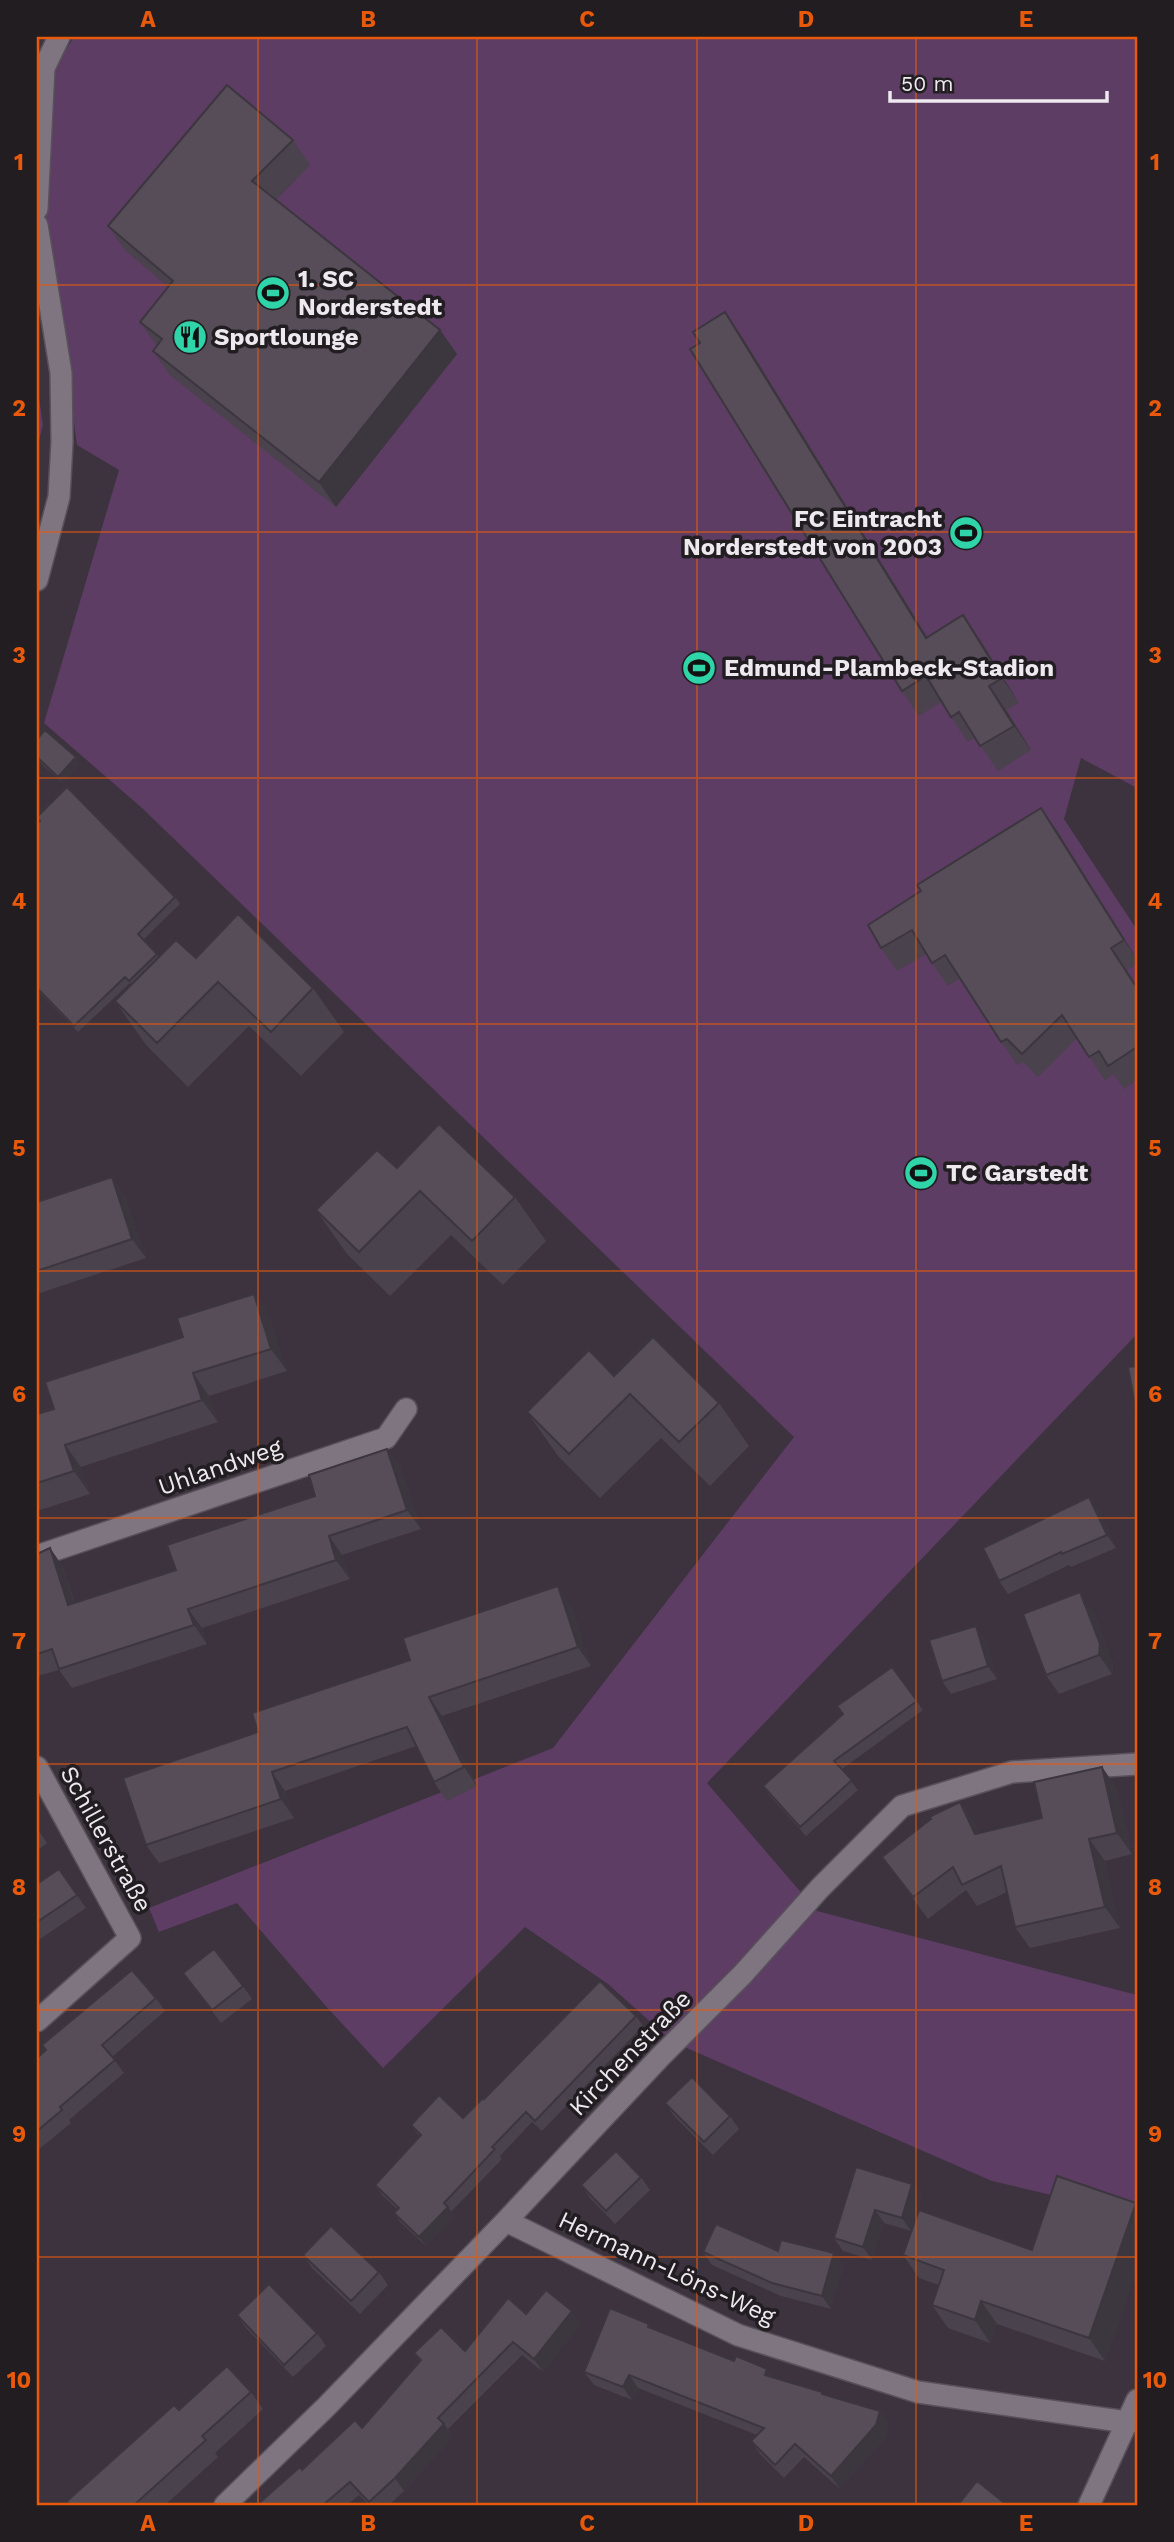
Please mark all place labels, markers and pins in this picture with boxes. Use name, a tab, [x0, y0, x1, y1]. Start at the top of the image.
place label: 1. SC Norderstedt	[298, 265, 443, 321]
sports icon: 1. SC Norderstedt	[254, 274, 292, 312]
restaurant icon: Sportlounge	[171, 318, 209, 356]
place label: Sportlounge	[214, 323, 359, 351]
place label: FC Eintracht Norderstedt von 2003	[683, 505, 943, 561]
sports icon: FC Eintracht Norderstedt von 2003	[947, 514, 985, 552]
sports icon: Edmund-Plambeck-Stadion	[680, 649, 718, 687]
place label: Edmund-Plambeck-Stadion	[724, 654, 1054, 682]
sports icon: TC Garstedt	[902, 1154, 940, 1192]
place label: TC Garstedt	[946, 1159, 1089, 1187]

